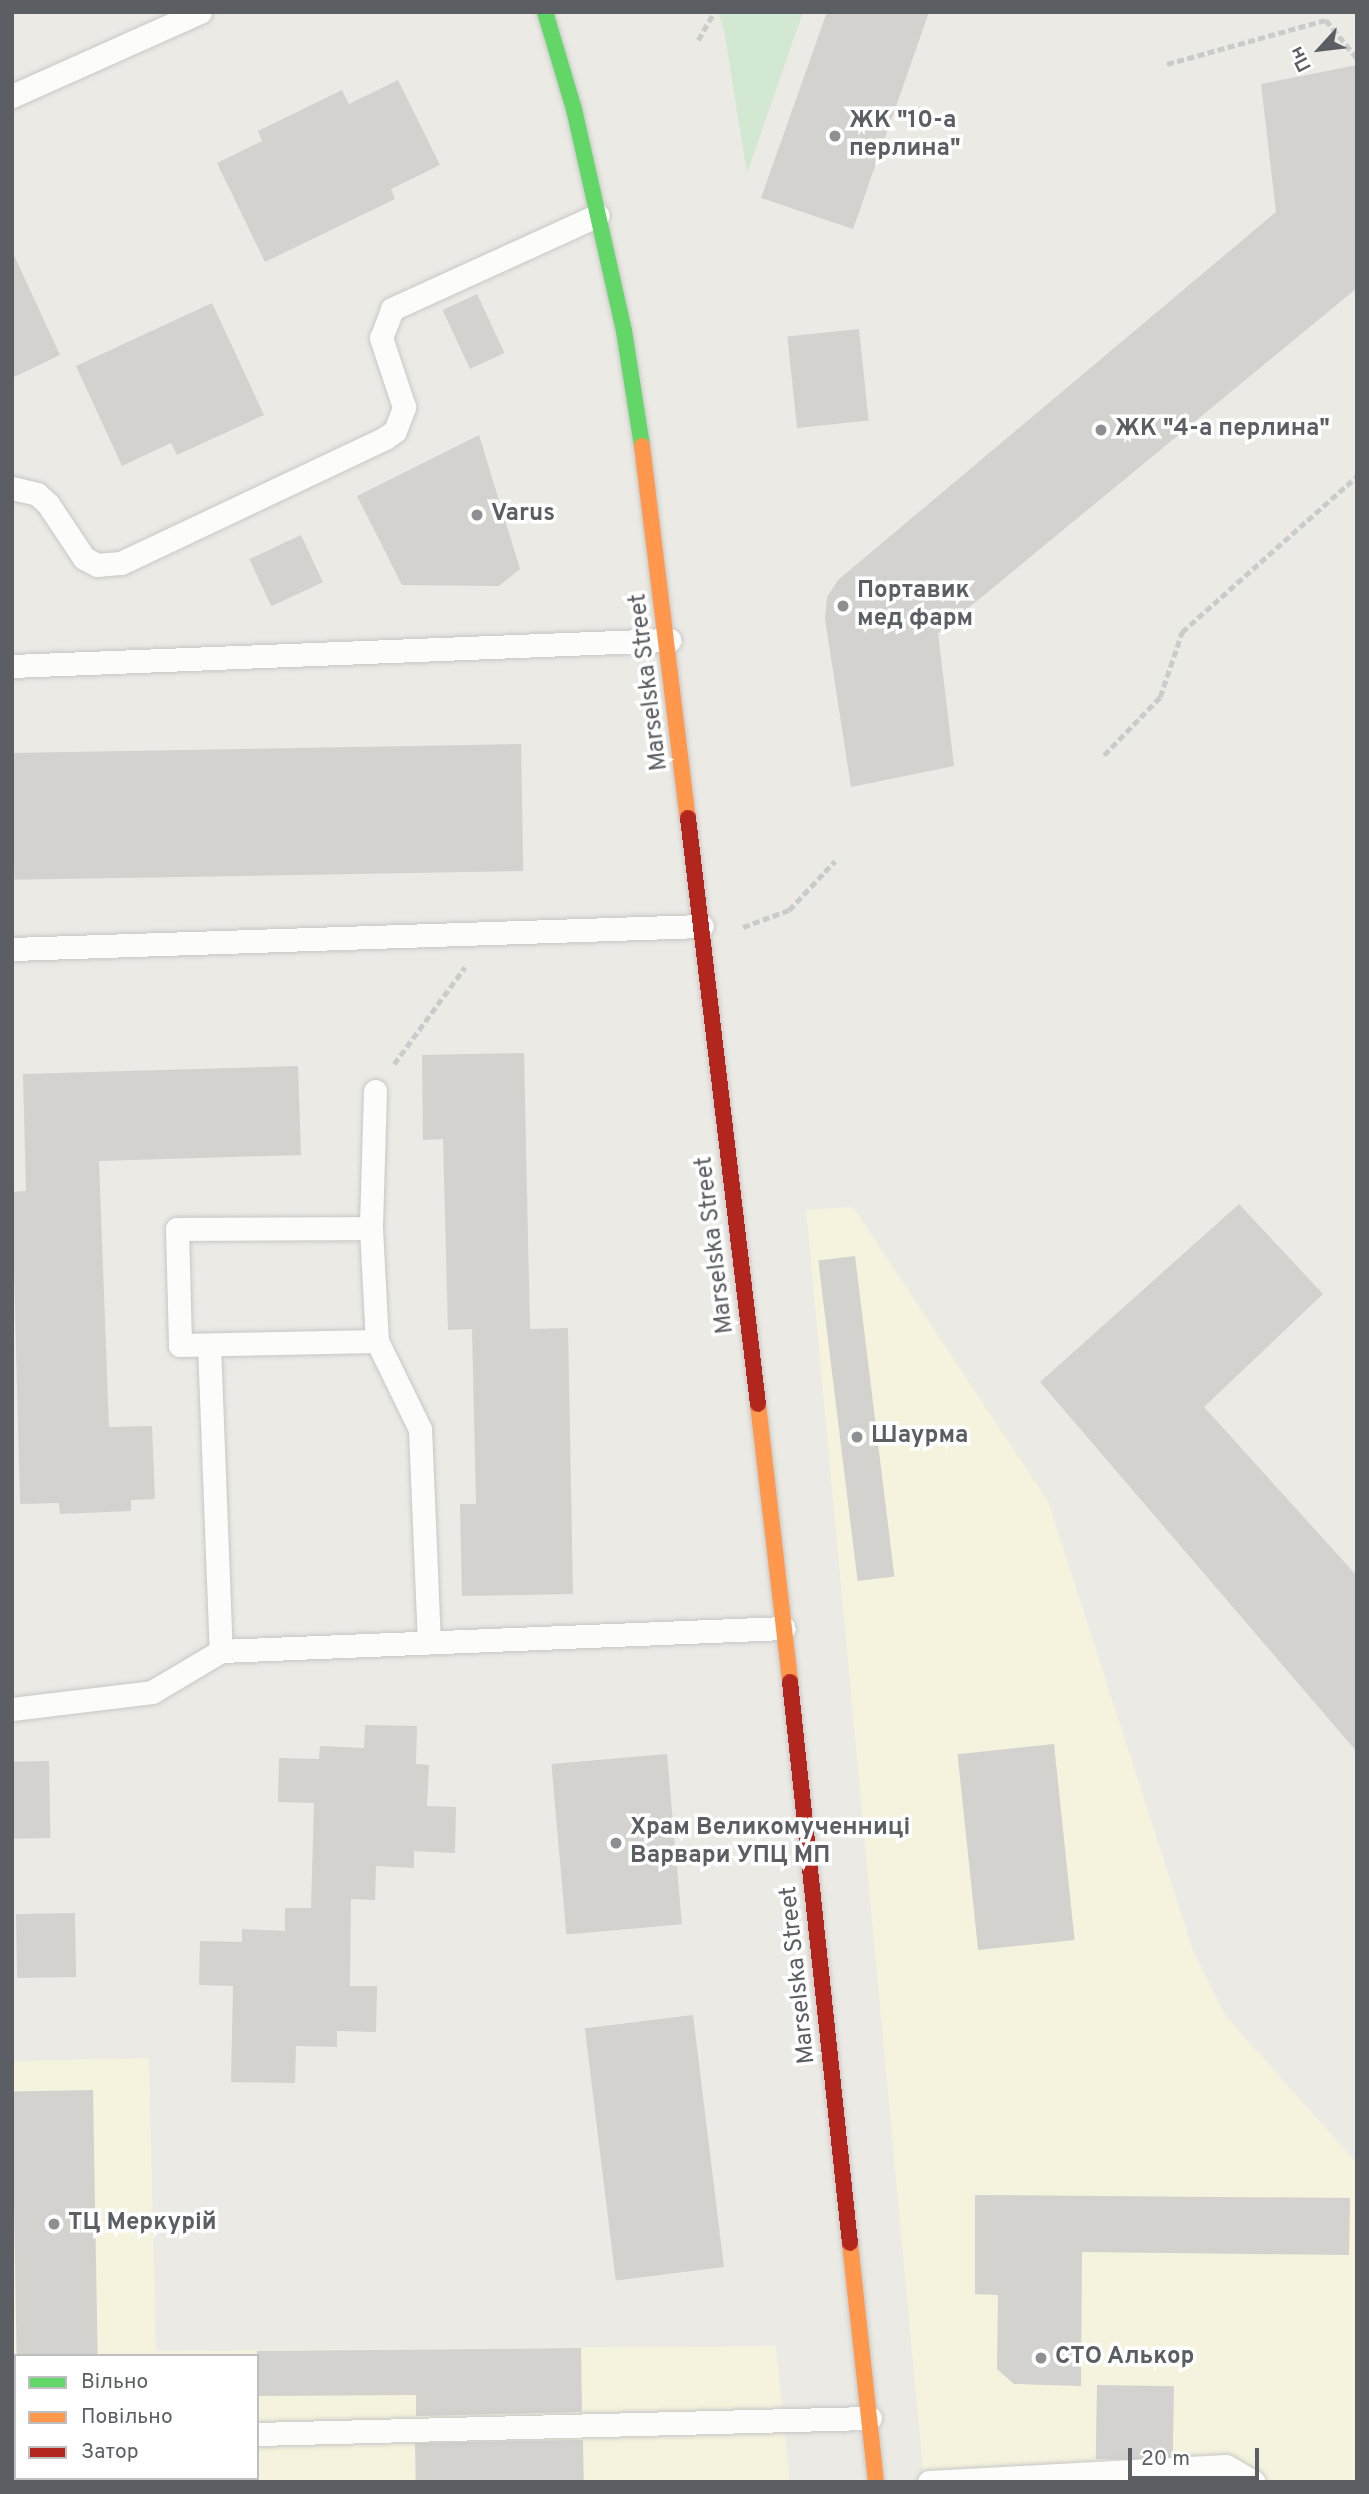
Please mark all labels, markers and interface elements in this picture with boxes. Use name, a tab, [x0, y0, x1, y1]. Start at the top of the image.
north arrow	[1285, 14, 1355, 84]
text: Пн	[1285, 42, 1318, 75]
place label: ЖК "10-а перлина"	[849, 108, 961, 164]
marker: ЖК "10-а перлина"	[827, 128, 843, 144]
place label: ЖК "4-а перлина"	[1115, 416, 1330, 444]
marker: ЖК "4-а перлина"	[1093, 422, 1109, 438]
place label: Varus	[491, 501, 555, 529]
marker: Varus	[469, 507, 485, 523]
place label: Портавик мед фарм	[857, 578, 973, 634]
street label: Marselska Street	[625, 592, 675, 772]
marker: Портавик мед фарм	[835, 598, 851, 614]
street label: Marselska Street	[691, 1155, 741, 1335]
place label: Шаурма	[871, 1423, 968, 1451]
marker: Шаурма	[849, 1429, 865, 1445]
place label: Храм Великомученниці Варвари УПЦ МП	[630, 1815, 910, 1871]
marker: Храм Великомученниці Варвари УПЦ МП	[608, 1835, 624, 1851]
street label: Marselska Street	[775, 1885, 823, 2065]
place label: ТЦ Меркурій	[68, 2210, 217, 2238]
marker: ТЦ Меркурій	[46, 2216, 62, 2232]
place label: СТО Алькор	[1055, 2344, 1195, 2372]
marker: СТО Алькор	[1033, 2350, 1049, 2366]
legend	[14, 2354, 259, 2480]
text: Вільно	[81, 2369, 148, 2396]
text: Повільно	[81, 2404, 173, 2431]
scale bar	[1131, 2434, 1262, 2478]
text: Затор	[81, 2439, 139, 2466]
text: 20 m	[1141, 2446, 1190, 2473]

